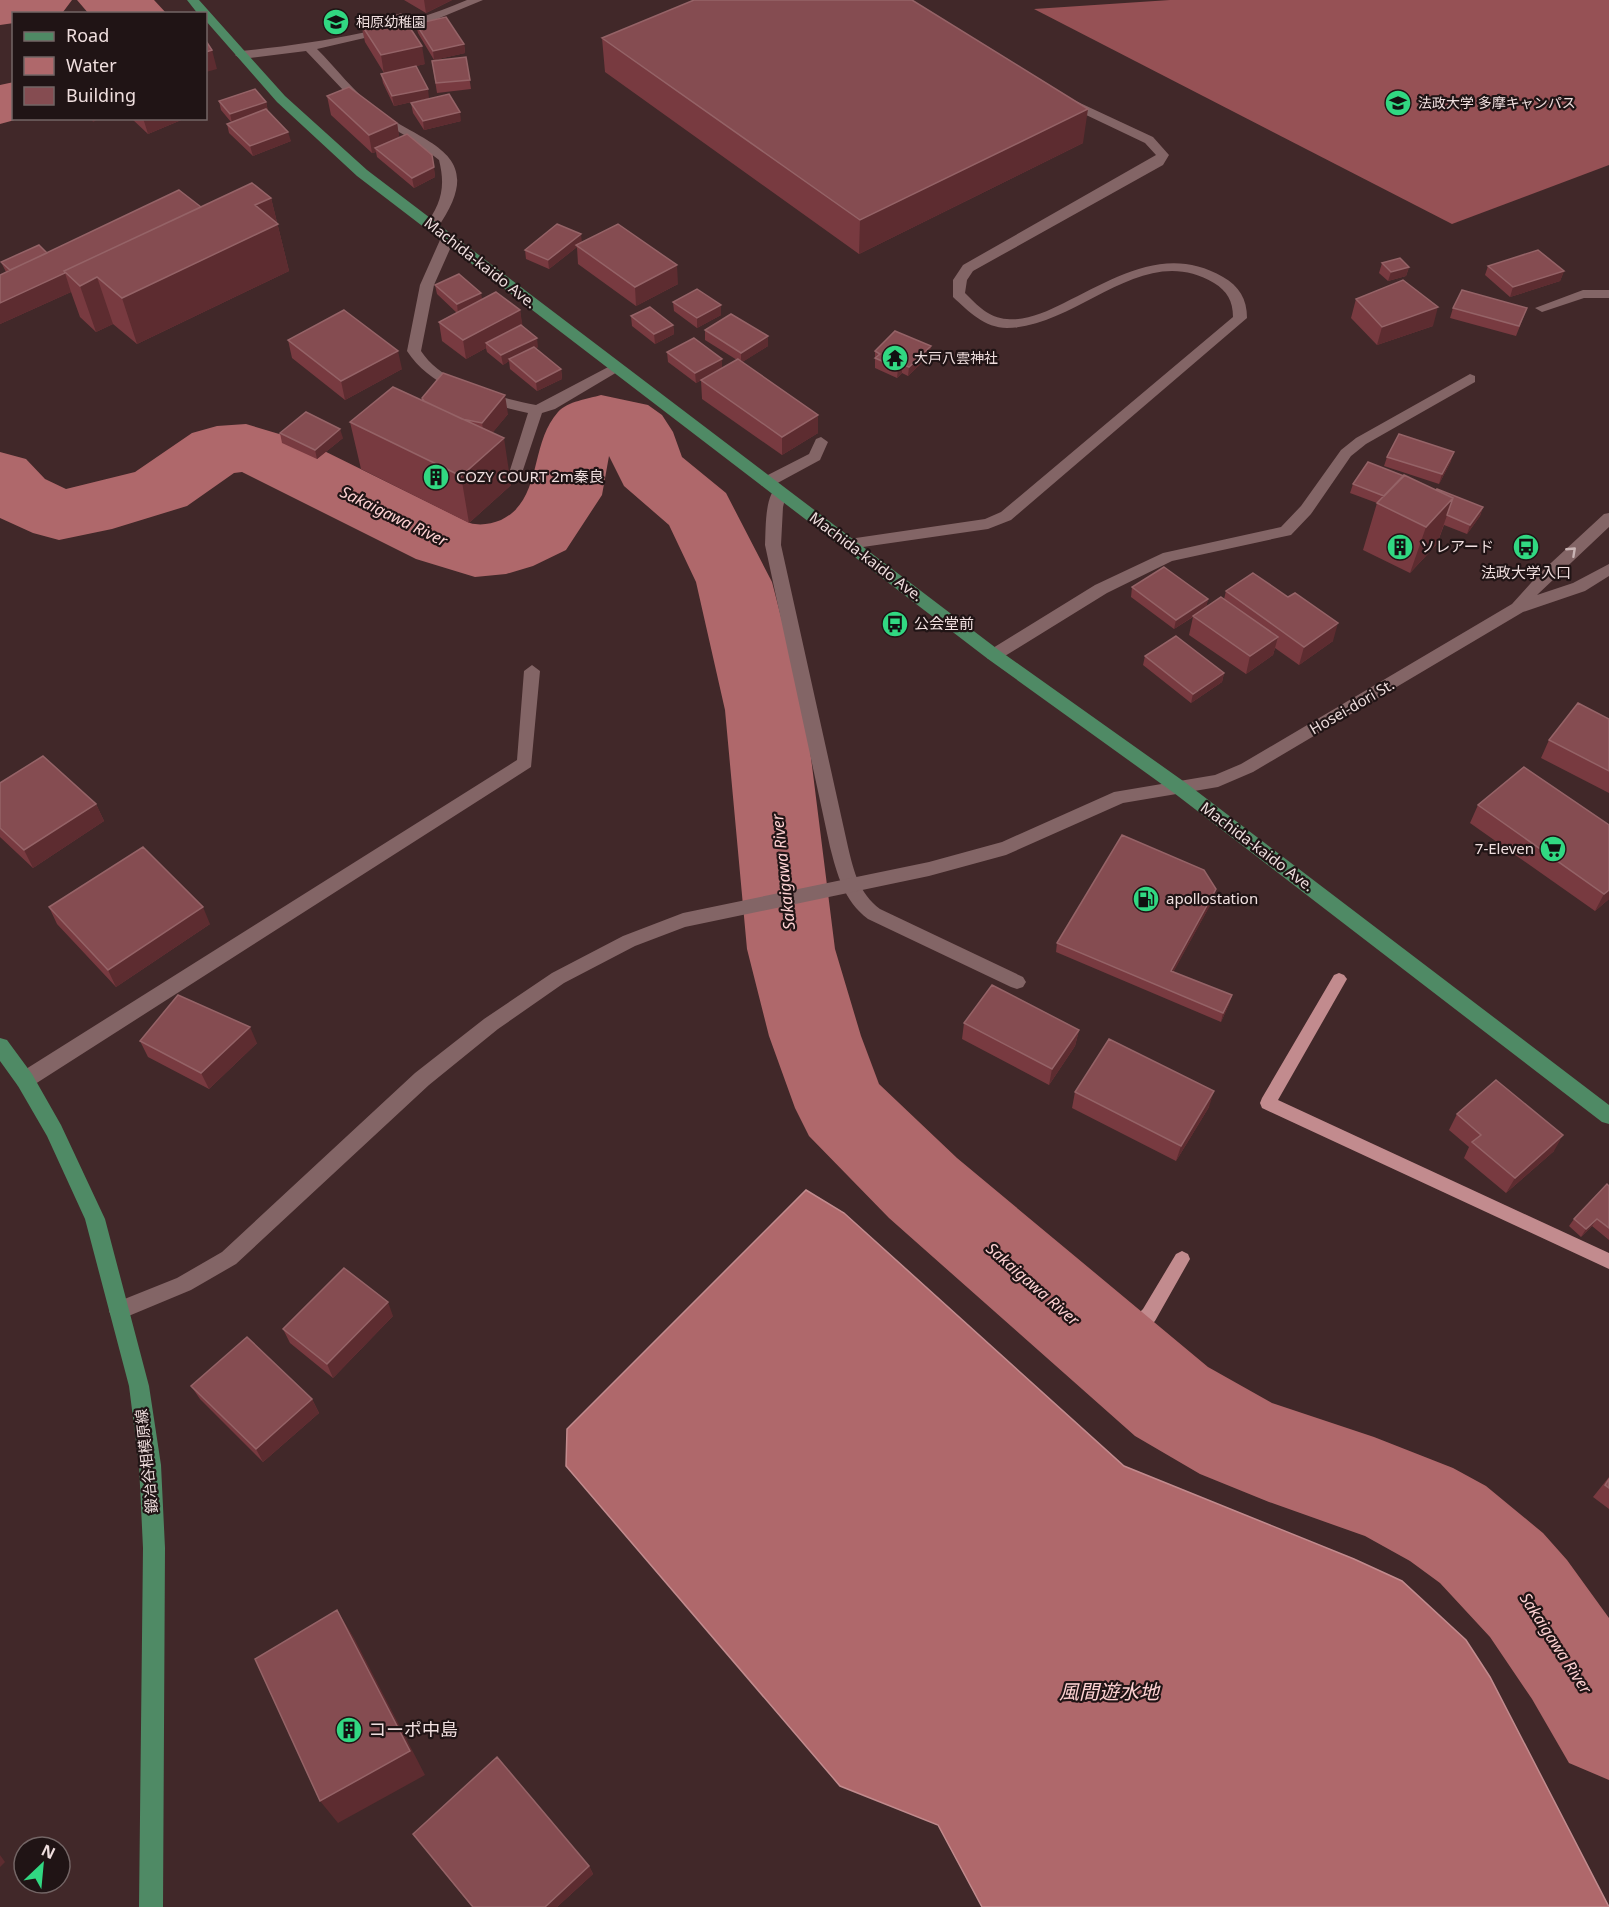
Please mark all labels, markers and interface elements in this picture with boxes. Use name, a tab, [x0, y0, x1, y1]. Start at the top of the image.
school or university icon: 相原幼稚園	[321, 7, 351, 37]
legend	[12, 12, 207, 120]
place label: 相原幼稚園	[356, 12, 426, 31]
text: Road	[66, 23, 109, 47]
text: Water	[66, 53, 117, 77]
text: Building	[66, 83, 136, 107]
school or university icon: 法政大学 多摩キャンパス	[1383, 88, 1413, 118]
place label: 法政大学 多摩キャンパス	[1418, 93, 1576, 112]
street label: Machida-kaido Ave.	[420, 212, 541, 312]
temple icon: 大戸八雲神社	[880, 343, 910, 373]
place label: 大戸八雲神社	[914, 348, 998, 367]
building icon: COZY COURT 2m秦良	[421, 462, 451, 492]
place label: COZY COURT 2m秦良	[456, 466, 604, 486]
water label: Sakaigawa River	[337, 481, 452, 552]
street label: Machida-kaido Ave.	[806, 507, 927, 605]
building icon: ソレアード	[1385, 532, 1415, 562]
bus stop icon: 法政大学入口	[1511, 532, 1541, 562]
place label: ソレアード	[1420, 536, 1494, 556]
one-way arrow	[1566, 547, 1576, 558]
place label: 法政大学入口	[1481, 562, 1571, 582]
bus stop icon: 公会堂前	[880, 609, 910, 639]
place label: 公会堂前	[914, 613, 974, 633]
street label: Hosei-dori St.	[1306, 674, 1397, 738]
street label: Machida-kaido Ave.	[1197, 797, 1318, 895]
water label: Sakaigawa River	[766, 812, 800, 931]
supermarket icon: 7-Eleven	[1538, 834, 1568, 864]
place label: 7-Eleven	[1475, 838, 1534, 858]
fuel station icon: apollostation	[1131, 884, 1161, 914]
place label: apollostation	[1166, 888, 1258, 908]
water label: Sakaigawa River	[982, 1237, 1085, 1331]
street label: 鍛冶谷相模原線	[131, 1408, 161, 1514]
water label: Sakaigawa River	[1515, 1588, 1597, 1698]
water label: 風間遊水地	[1059, 1678, 1161, 1705]
building icon: コーポ中島	[334, 1715, 364, 1745]
place label: コーポ中島	[368, 1717, 458, 1741]
north arrow	[12, 1835, 72, 1895]
text: N	[38, 1839, 59, 1864]

